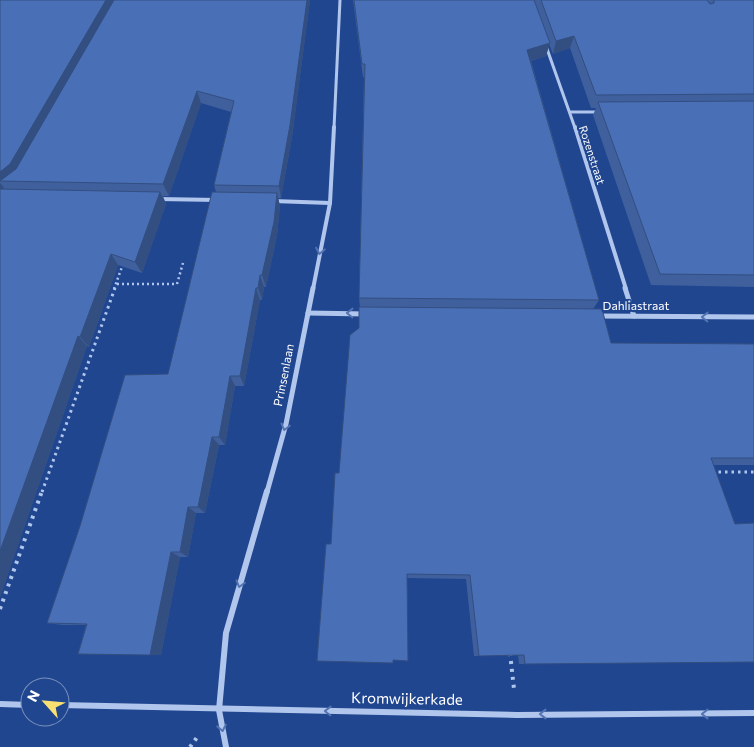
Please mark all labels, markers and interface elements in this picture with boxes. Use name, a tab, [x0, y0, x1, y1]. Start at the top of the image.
street label: Rozenstraat	[577, 124, 608, 186]
one-way arrow	[315, 246, 326, 255]
street label: Dahliastraat	[603, 298, 670, 312]
one-way arrow	[346, 308, 354, 319]
one-way arrow	[701, 312, 709, 322]
street label: Prinsenlaan	[270, 342, 296, 407]
one-way arrow	[280, 423, 290, 431]
one-way arrow	[236, 579, 246, 587]
north arrow	[20, 677, 70, 727]
text: N	[23, 687, 43, 704]
street label: Kromwijkerkade	[351, 688, 463, 708]
one-way arrow	[324, 706, 332, 717]
one-way arrow	[539, 709, 547, 720]
one-way arrow	[701, 709, 709, 719]
one-way arrow	[217, 724, 227, 733]

